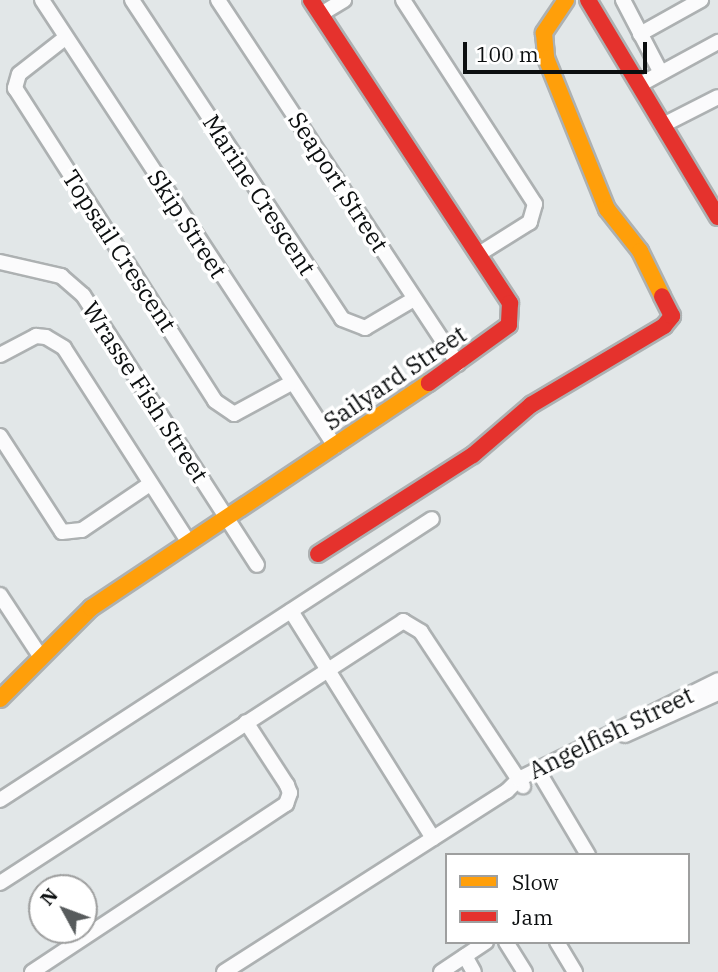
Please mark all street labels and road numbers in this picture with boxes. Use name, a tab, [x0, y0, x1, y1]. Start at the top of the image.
street label: Seaport Street	[282, 107, 394, 257]
street label: Marine Crescent	[196, 109, 322, 281]
street label: Skip Street	[141, 164, 233, 284]
street label: Topsail Crescent	[56, 165, 182, 337]
street label: Wrasse Fish Street	[76, 296, 214, 488]
street label: Sailyard Street	[318, 320, 472, 436]
street label: Angelfish Street	[524, 681, 698, 785]

